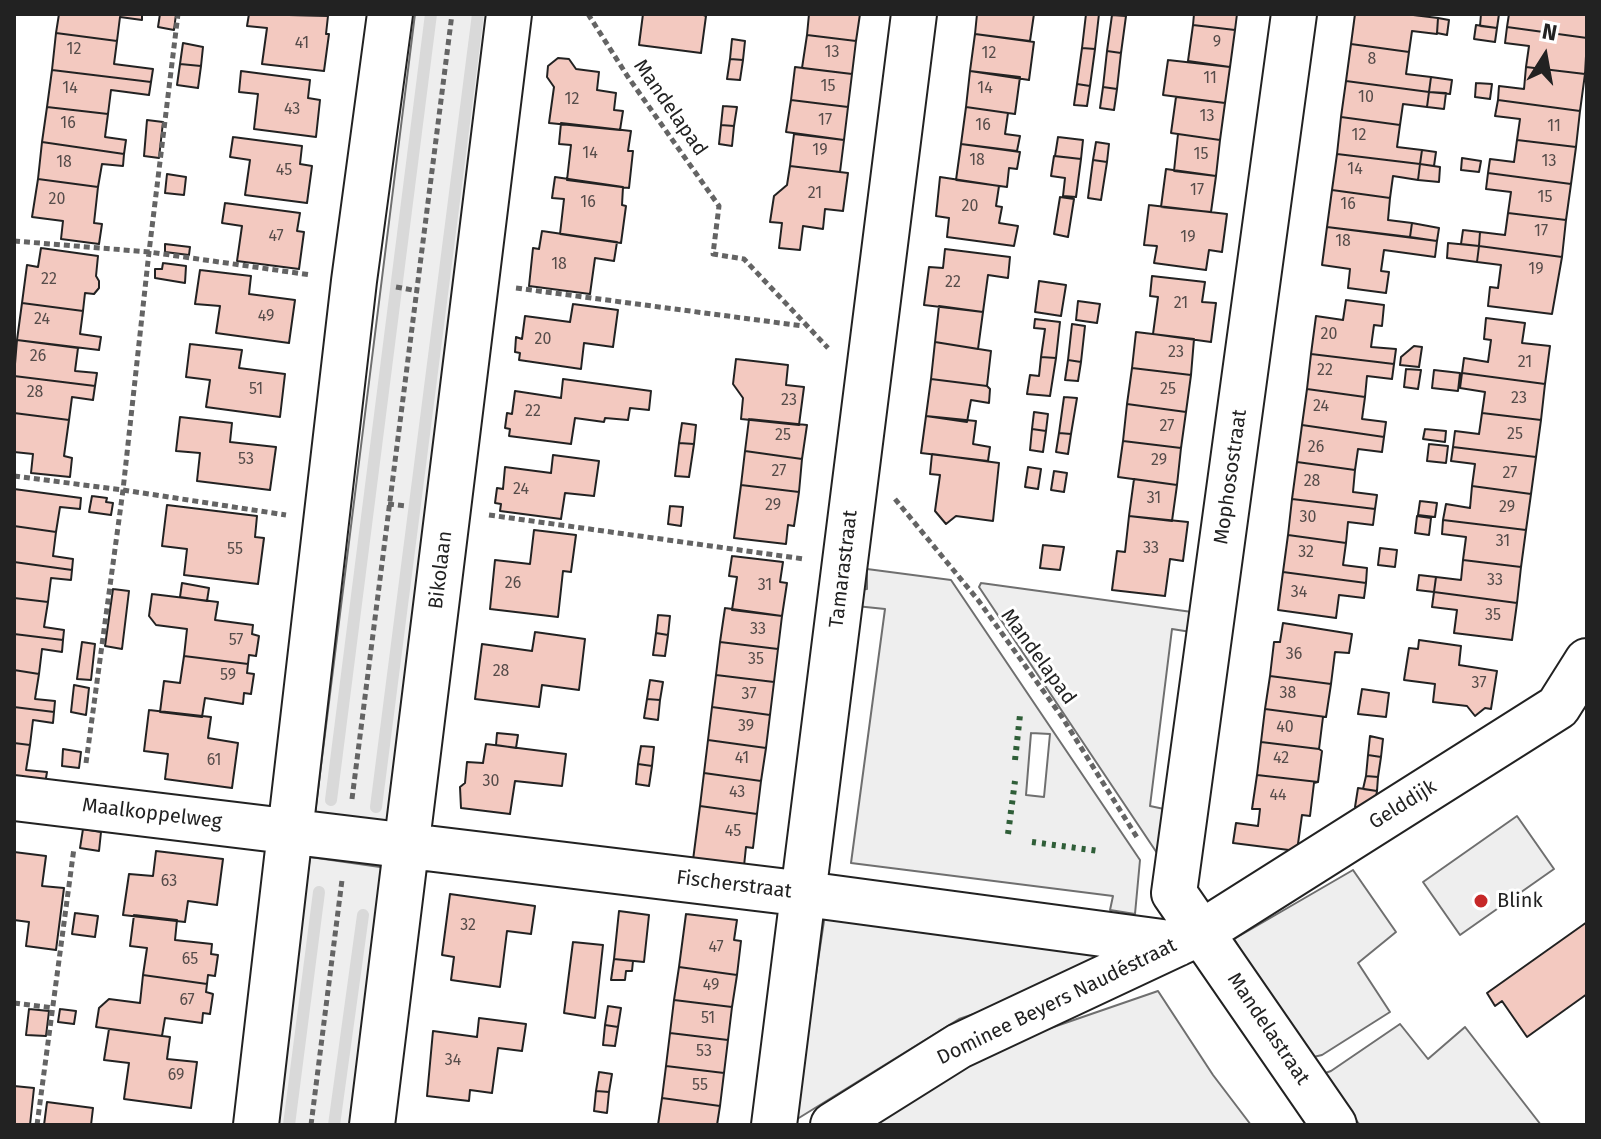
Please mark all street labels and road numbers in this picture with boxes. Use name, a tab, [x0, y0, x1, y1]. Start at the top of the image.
street label: Mandelapad	[628, 55, 712, 161]
street label: Mophosostraat	[1210, 408, 1252, 546]
street label: Tamarastraat	[825, 509, 863, 629]
street label: Bikolaan	[424, 529, 458, 611]
street label: Mandelapad	[995, 605, 1081, 709]
street label: Gelddijk	[1365, 775, 1441, 835]
street label: Maalkoppelweg	[81, 794, 223, 834]
street label: Fischerstraat	[675, 866, 793, 904]
street label: Dominee Beyers Naudéstraat	[933, 933, 1181, 1071]
street label: Mandelastraat	[1222, 968, 1314, 1090]

